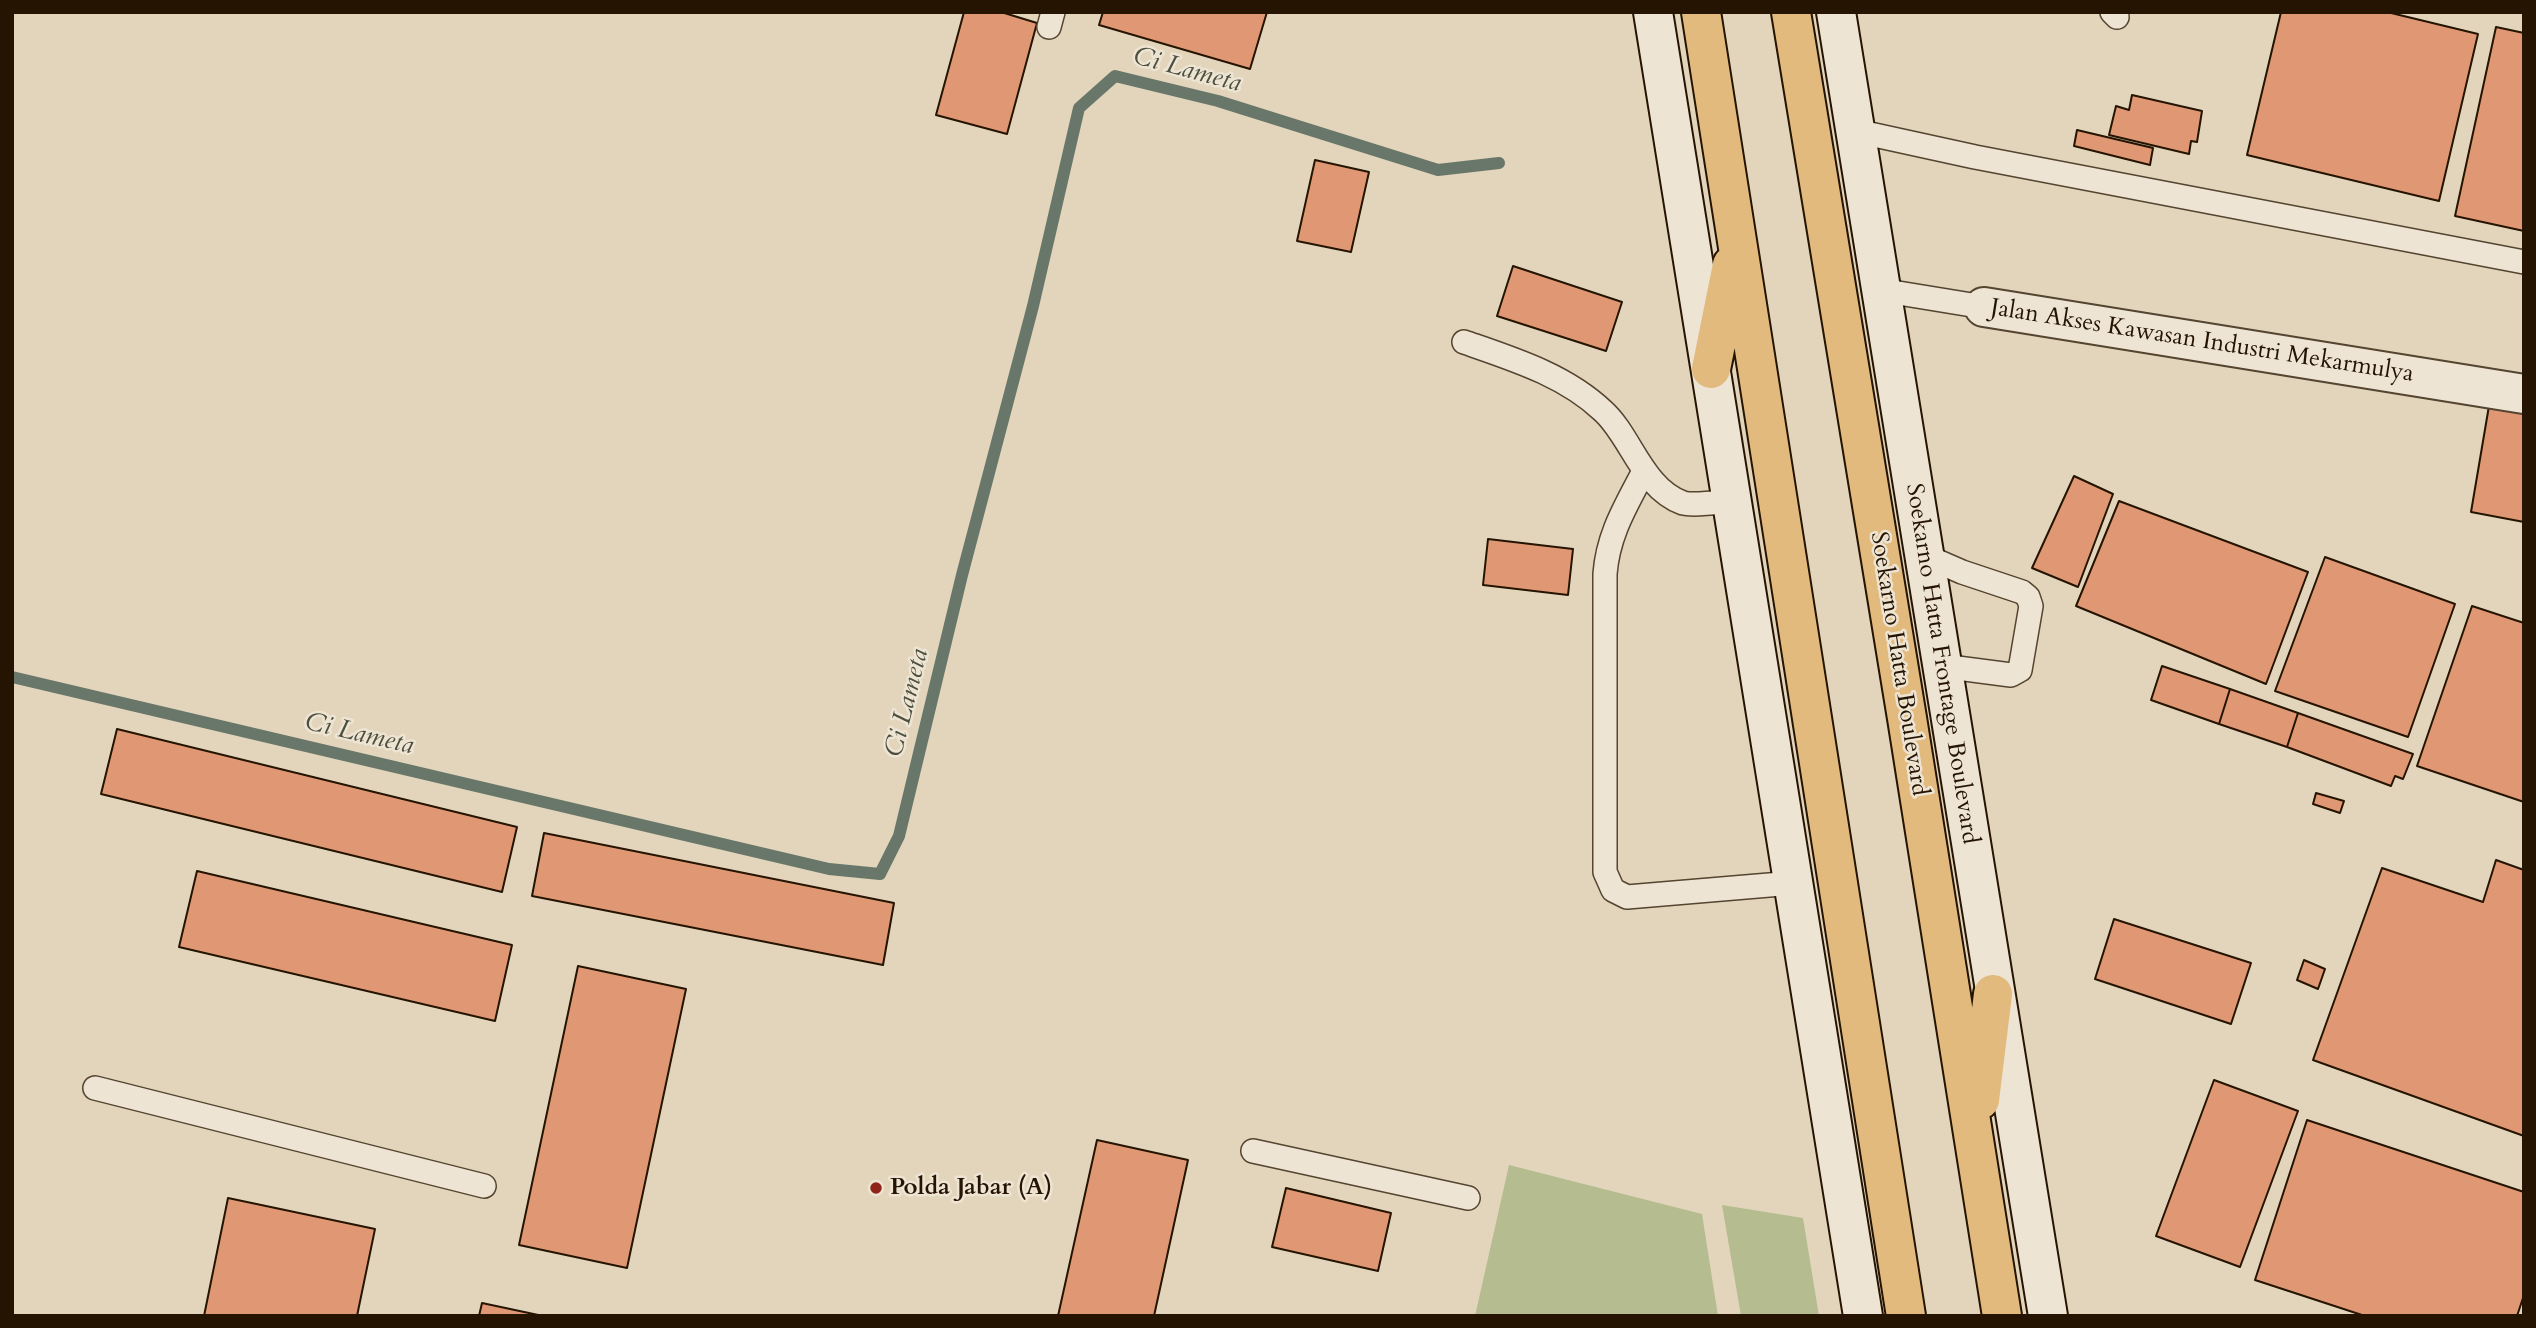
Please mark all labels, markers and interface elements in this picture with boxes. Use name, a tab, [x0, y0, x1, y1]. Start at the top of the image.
water label: Ci Lameta	[1130, 42, 1244, 100]
street label: Jalan Akses Kawasan Industri Mekarmulya	[1988, 294, 2416, 390]
street label: Soekarno Hatta Frontage Boulevard	[1898, 482, 1984, 846]
street label: Soekarno Hatta Boulevard	[1863, 530, 1933, 798]
water label: Ci Lameta	[879, 646, 937, 760]
water label: Ci Lameta	[302, 707, 416, 763]
place label: Polda Jabar (A)	[890, 1174, 1052, 1202]
marker: Polda Jabar (A)	[868, 1180, 884, 1196]

